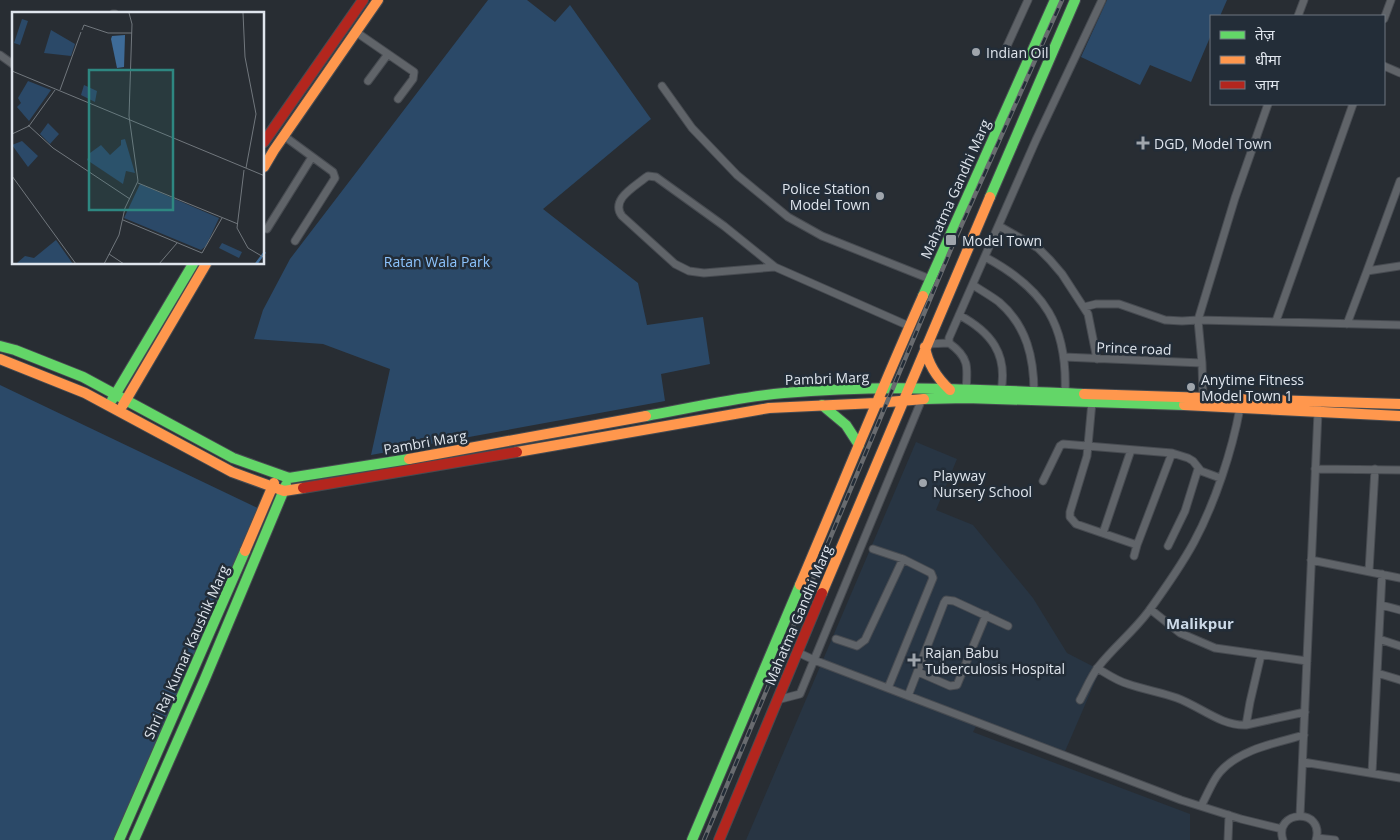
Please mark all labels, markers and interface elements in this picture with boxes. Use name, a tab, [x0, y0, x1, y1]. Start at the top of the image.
inset map	[12, 12, 265, 265]
legend	[1210, 15, 1385, 105]
text: तेज़	[1255, 24, 1276, 44]
place label: Indian Oil	[986, 43, 1049, 62]
marker: Indian Oil	[970, 46, 982, 58]
text: धीमा	[1255, 49, 1282, 69]
text: जाम	[1255, 74, 1280, 94]
street label: Mahatma Gandhi Marg	[916, 116, 994, 262]
place label: DGD, Model Town	[1154, 134, 1272, 153]
marker: DGD, Model Town	[1136, 136, 1150, 150]
place label: Police Station Model Town	[782, 179, 870, 214]
marker: Police Station Model Town	[874, 190, 886, 202]
place label: Model Town	[962, 231, 1042, 250]
marker: Model Town	[944, 233, 958, 247]
park label: Ratan Wala Park	[384, 252, 491, 271]
street label: Prince road	[1096, 337, 1172, 359]
street label: Pambri Marg	[785, 367, 870, 389]
place label: Anytime Fitness Model Town 1	[1201, 370, 1304, 405]
marker: Anytime Fitness Model Town 1	[1185, 381, 1197, 393]
street label: Pambri Marg	[382, 425, 469, 459]
place label: Playway Nursery School	[933, 466, 1032, 501]
marker: Playway Nursery School	[917, 477, 929, 489]
street label: Mahatma Gandhi Marg	[760, 542, 836, 688]
street label: Shri Raj Kumar Kaushik Marg	[139, 562, 233, 742]
district label: Malikpur	[1166, 613, 1234, 633]
place label: Rajan Babu Tuberculosis Hospital	[925, 643, 1065, 678]
marker: Rajan Babu Tuberculosis Hospital	[907, 653, 921, 667]

